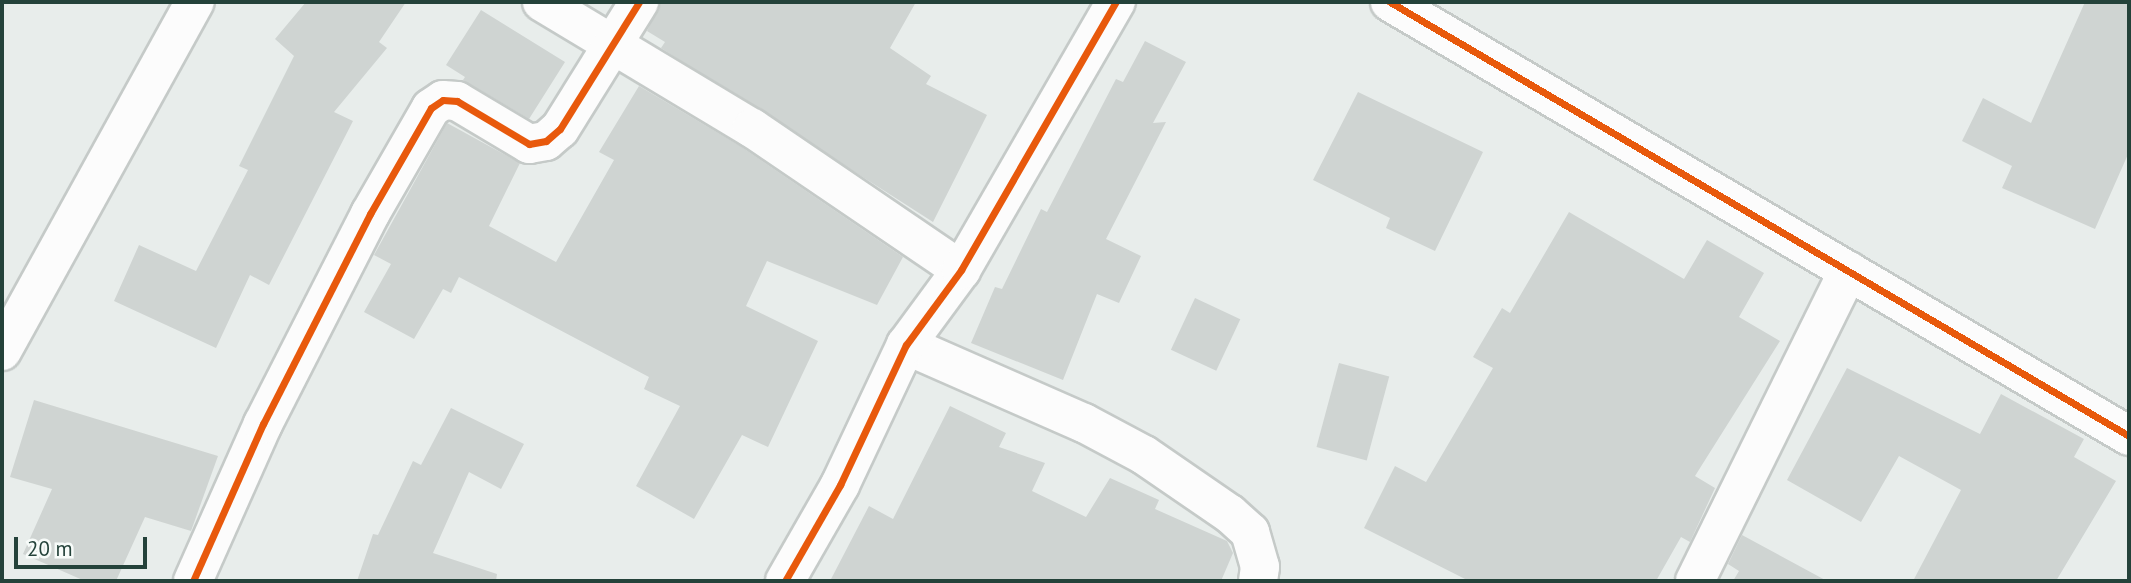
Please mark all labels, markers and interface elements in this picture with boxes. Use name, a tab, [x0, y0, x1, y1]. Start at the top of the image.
scale bar	[18, 524, 150, 568]
text: 20 m	[27, 535, 73, 562]

